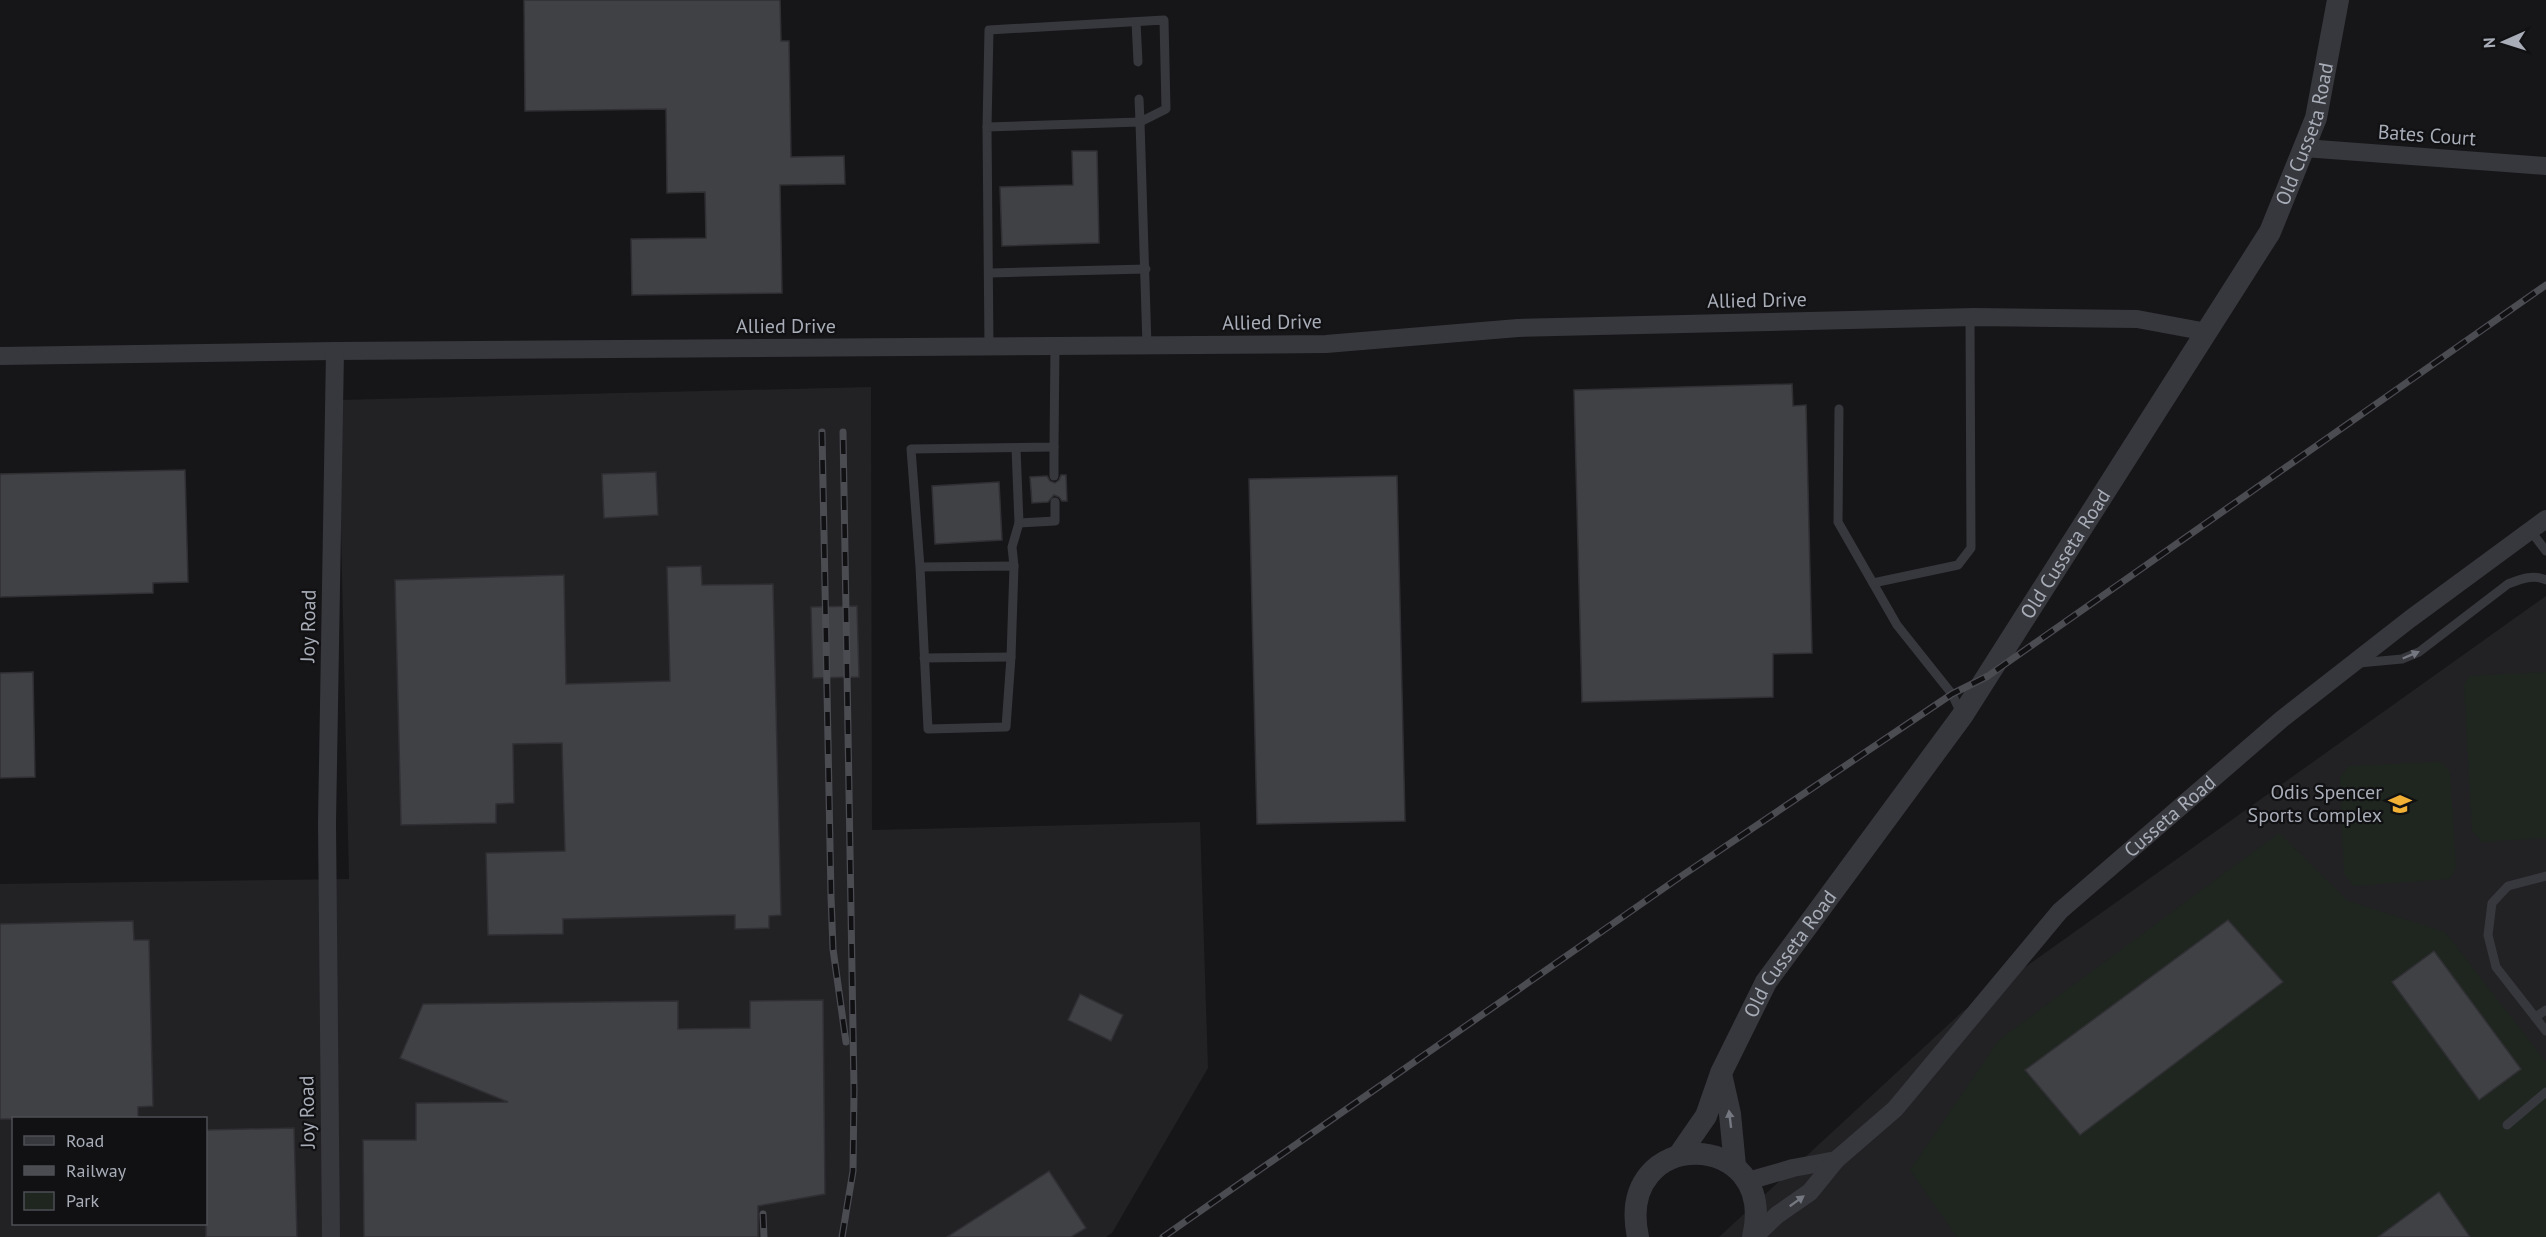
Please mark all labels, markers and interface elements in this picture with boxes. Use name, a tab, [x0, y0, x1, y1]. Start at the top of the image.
north arrow	[2474, 12, 2534, 72]
text: N	[2479, 37, 2499, 49]
street label: Old Cusseta Road	[2269, 61, 2339, 209]
street label: Bates Court	[2377, 119, 2477, 151]
street label: Allied Drive	[1707, 286, 1807, 314]
street label: Allied Drive	[1222, 308, 1322, 336]
street label: Allied Drive	[736, 313, 836, 339]
street label: Old Cusseta Road	[2014, 484, 2116, 624]
street label: Joy Road	[294, 589, 322, 664]
one-way arrow	[2402, 650, 2420, 660]
street label: Cusseta Road	[2118, 769, 2221, 863]
place label: Odis Spencer Sports Complex	[2248, 779, 2382, 828]
school or university icon: Odis Spencer Sports Complex	[2387, 791, 2413, 817]
street label: Old Cusseta Road	[1738, 885, 1842, 1022]
street label: Joy Road	[293, 1075, 321, 1150]
one-way arrow	[1725, 1110, 1735, 1129]
legend	[12, 1117, 207, 1225]
text: Road	[66, 1129, 104, 1152]
text: Railway	[66, 1159, 127, 1182]
text: Park	[66, 1189, 99, 1212]
one-way arrow	[1789, 1195, 1805, 1207]

